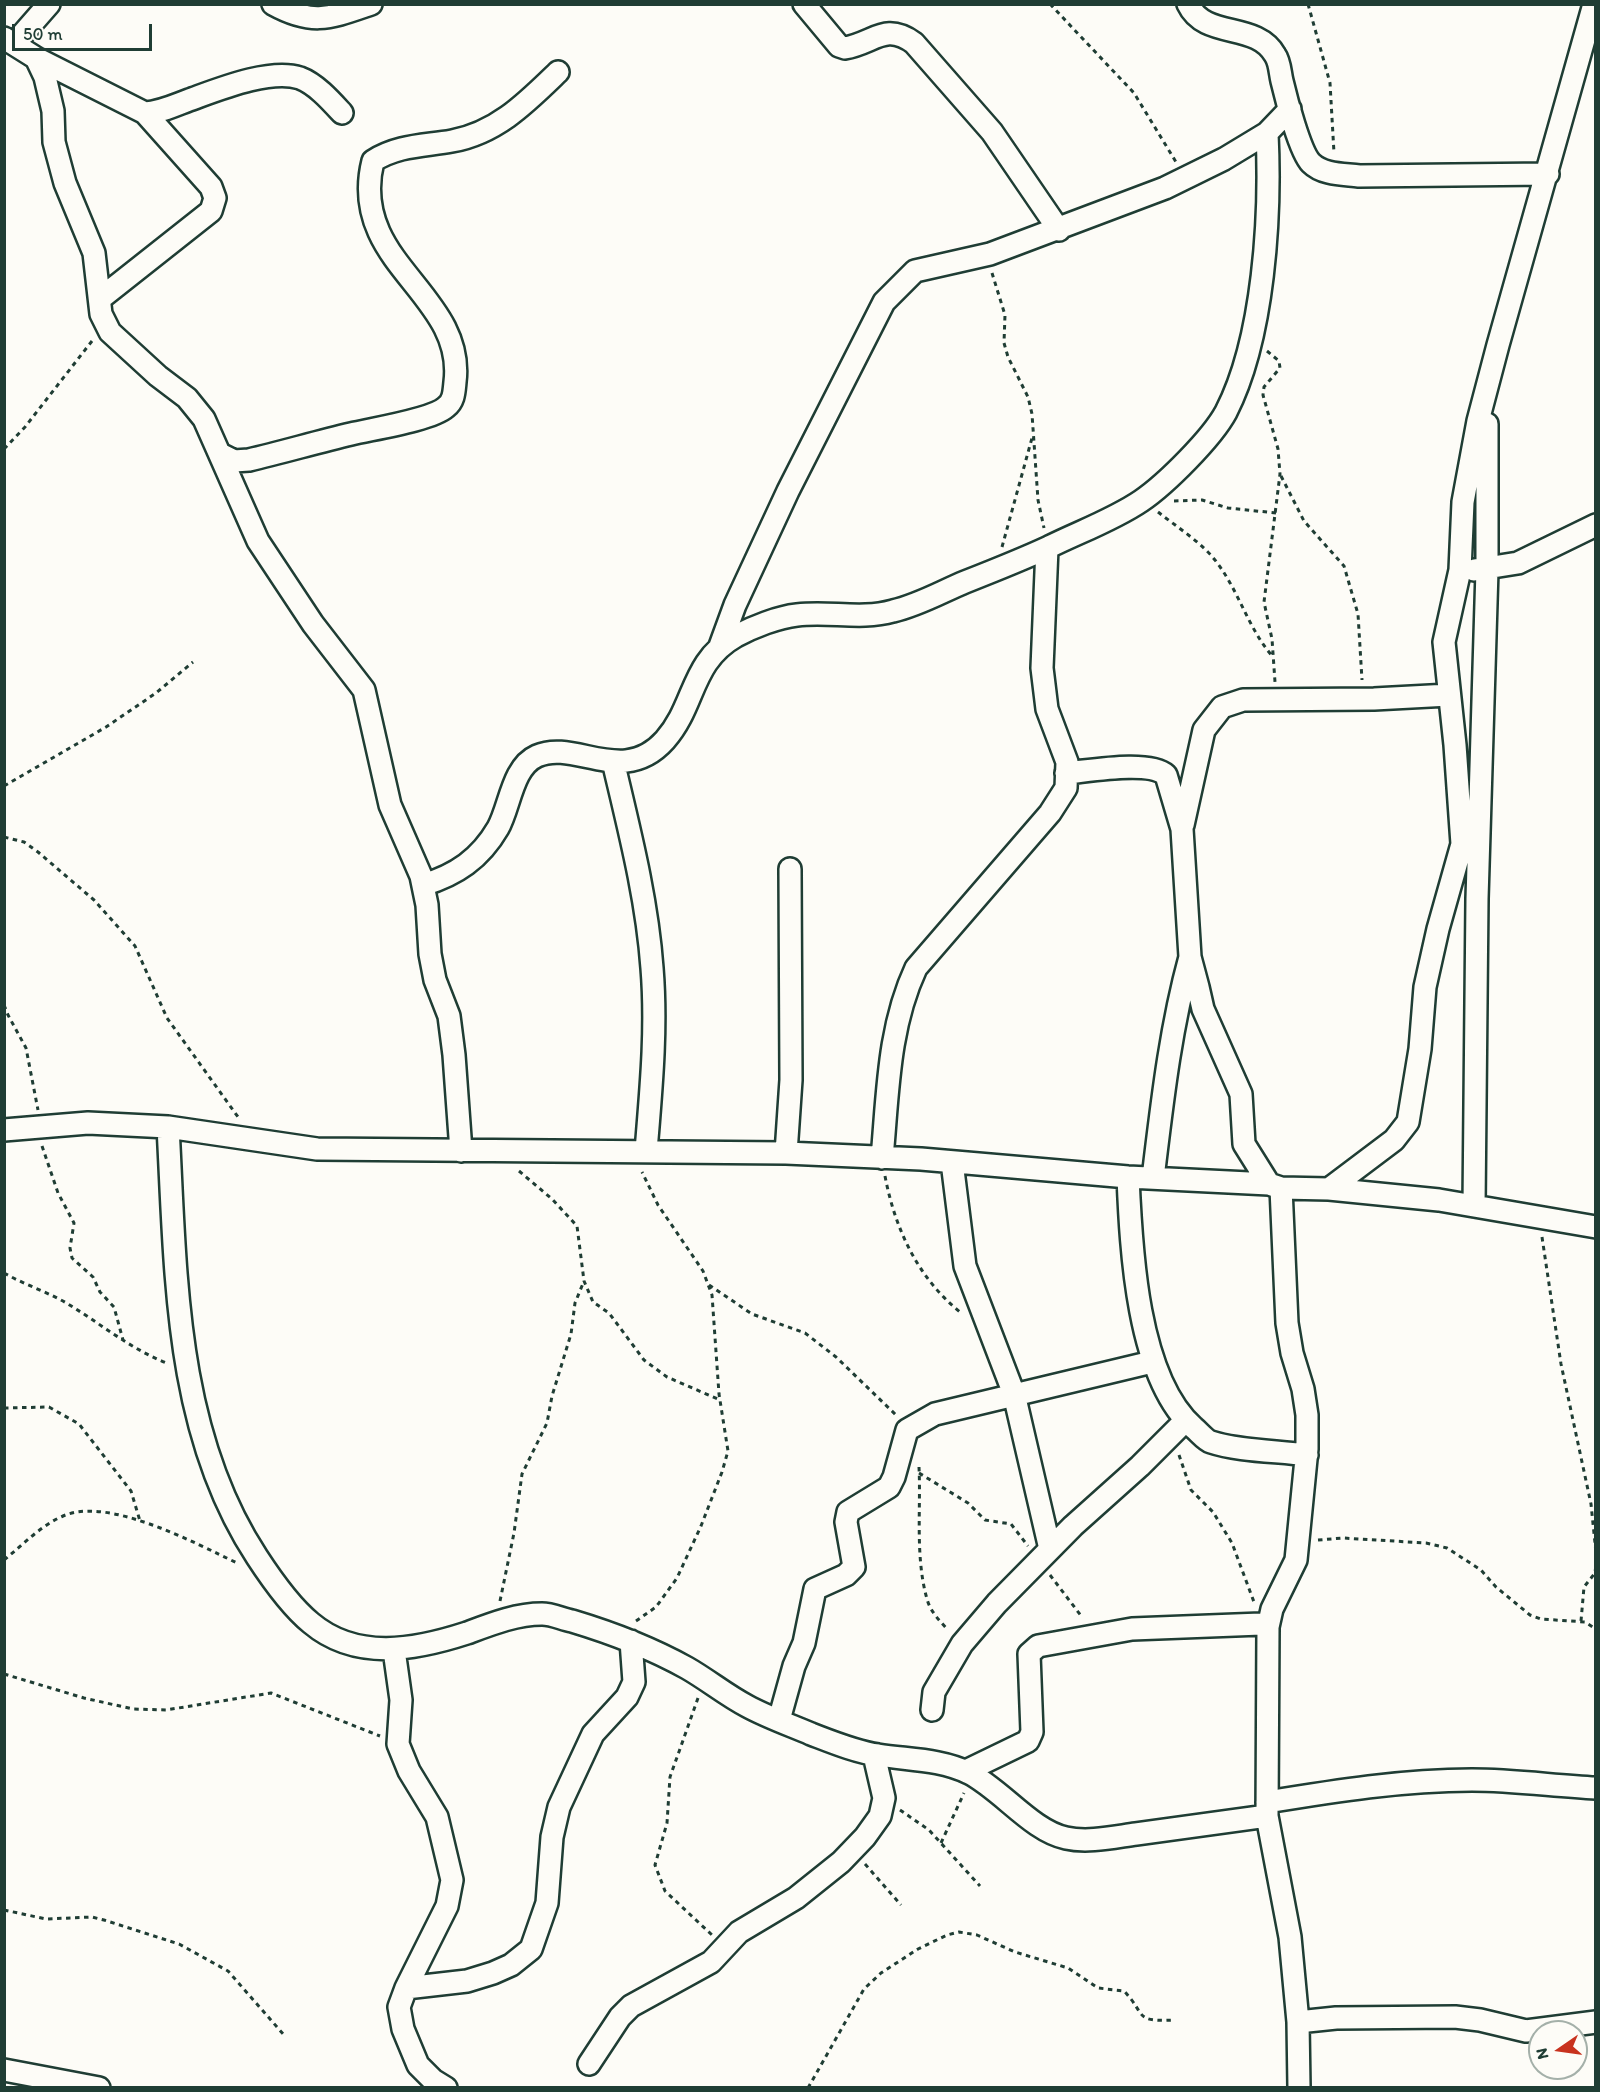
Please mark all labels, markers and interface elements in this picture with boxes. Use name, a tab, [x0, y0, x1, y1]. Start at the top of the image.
scale bar	[15, 12, 154, 50]
text: 50 m	[23, 23, 63, 45]
north arrow	[1528, 2020, 1588, 2080]
text: N	[1531, 2046, 1552, 2061]

